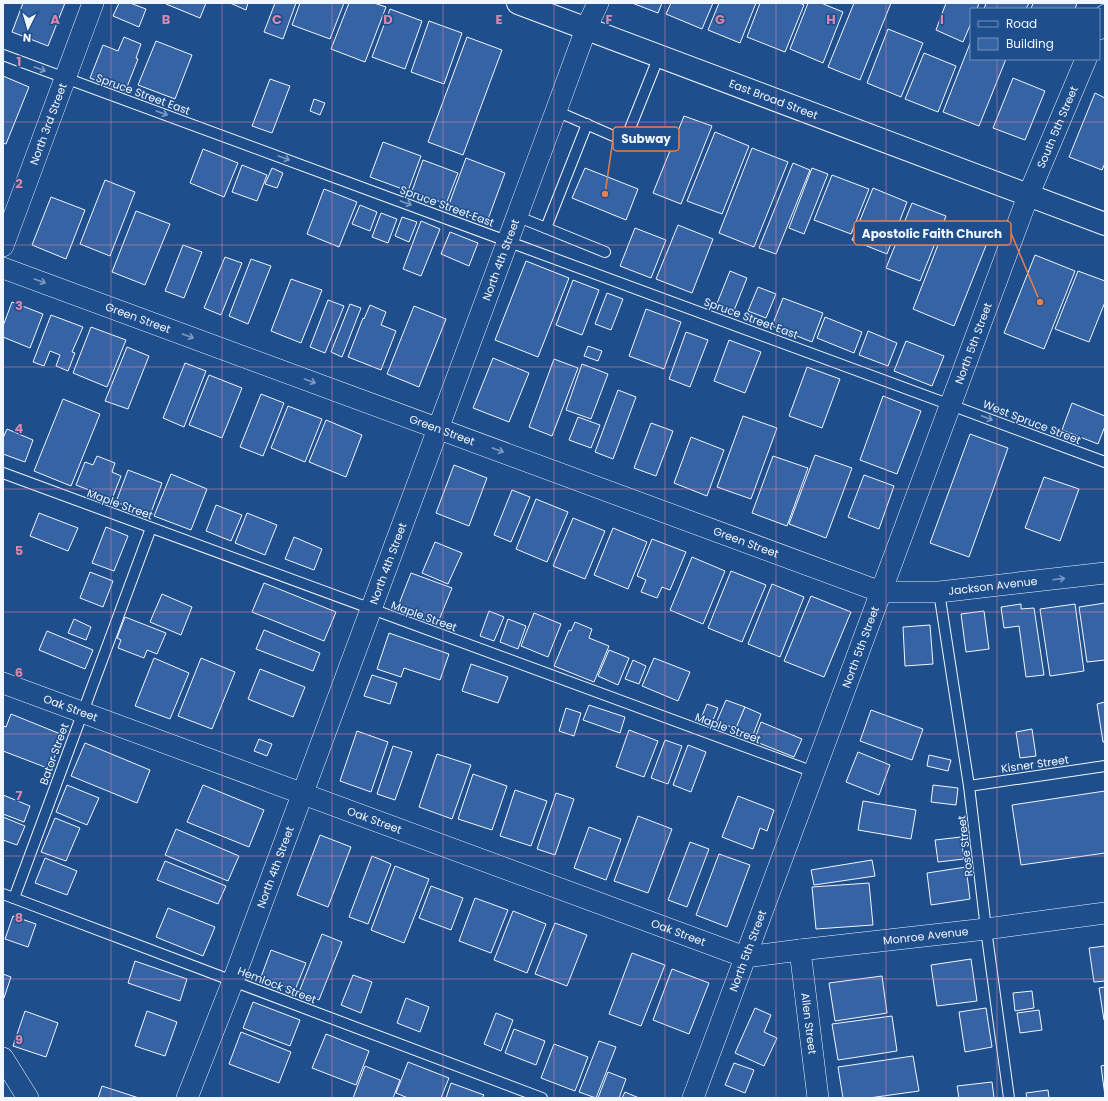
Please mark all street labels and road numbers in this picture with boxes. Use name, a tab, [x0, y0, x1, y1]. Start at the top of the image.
street label: Spruce Street East	[94, 69, 192, 119]
street label: East Broad Street	[727, 75, 820, 123]
street label: North 3rd Street	[26, 81, 71, 167]
street label: South 5th Street	[1033, 84, 1082, 171]
street label: Spruce Street East	[398, 181, 496, 231]
street label: North 4th Street	[478, 217, 523, 303]
street label: Spruce Street East	[702, 293, 800, 343]
street label: Green Street	[103, 298, 173, 337]
street label: North 5th Street	[951, 300, 996, 386]
street label: West Spruce Street	[981, 396, 1083, 448]
street label: Green Street	[407, 411, 477, 449]
street label: Maple Street	[85, 485, 155, 523]
street label: North 4th Street	[366, 520, 410, 607]
street label: Green Street	[711, 523, 781, 562]
street label: Jackson Avenue	[947, 573, 1038, 599]
street label: Maple Street	[389, 597, 459, 635]
street label: North 5th Street	[838, 604, 883, 690]
street label: Oak Street	[41, 691, 100, 725]
street label: Maple Street	[693, 709, 763, 747]
street label: Bator Street	[35, 721, 73, 787]
street label: Kisner Street	[1000, 751, 1070, 777]
street label: Oak Street	[345, 803, 404, 838]
street label: Rose Street	[953, 815, 977, 877]
street label: North 4th Street	[253, 824, 298, 910]
street label: North 5th Street	[725, 908, 770, 994]
street label: Oak Street	[649, 915, 708, 950]
street label: Monroe Avenue	[882, 923, 970, 949]
street label: Hemlock Street	[235, 963, 319, 1007]
street label: Allen Street	[797, 992, 821, 1055]

